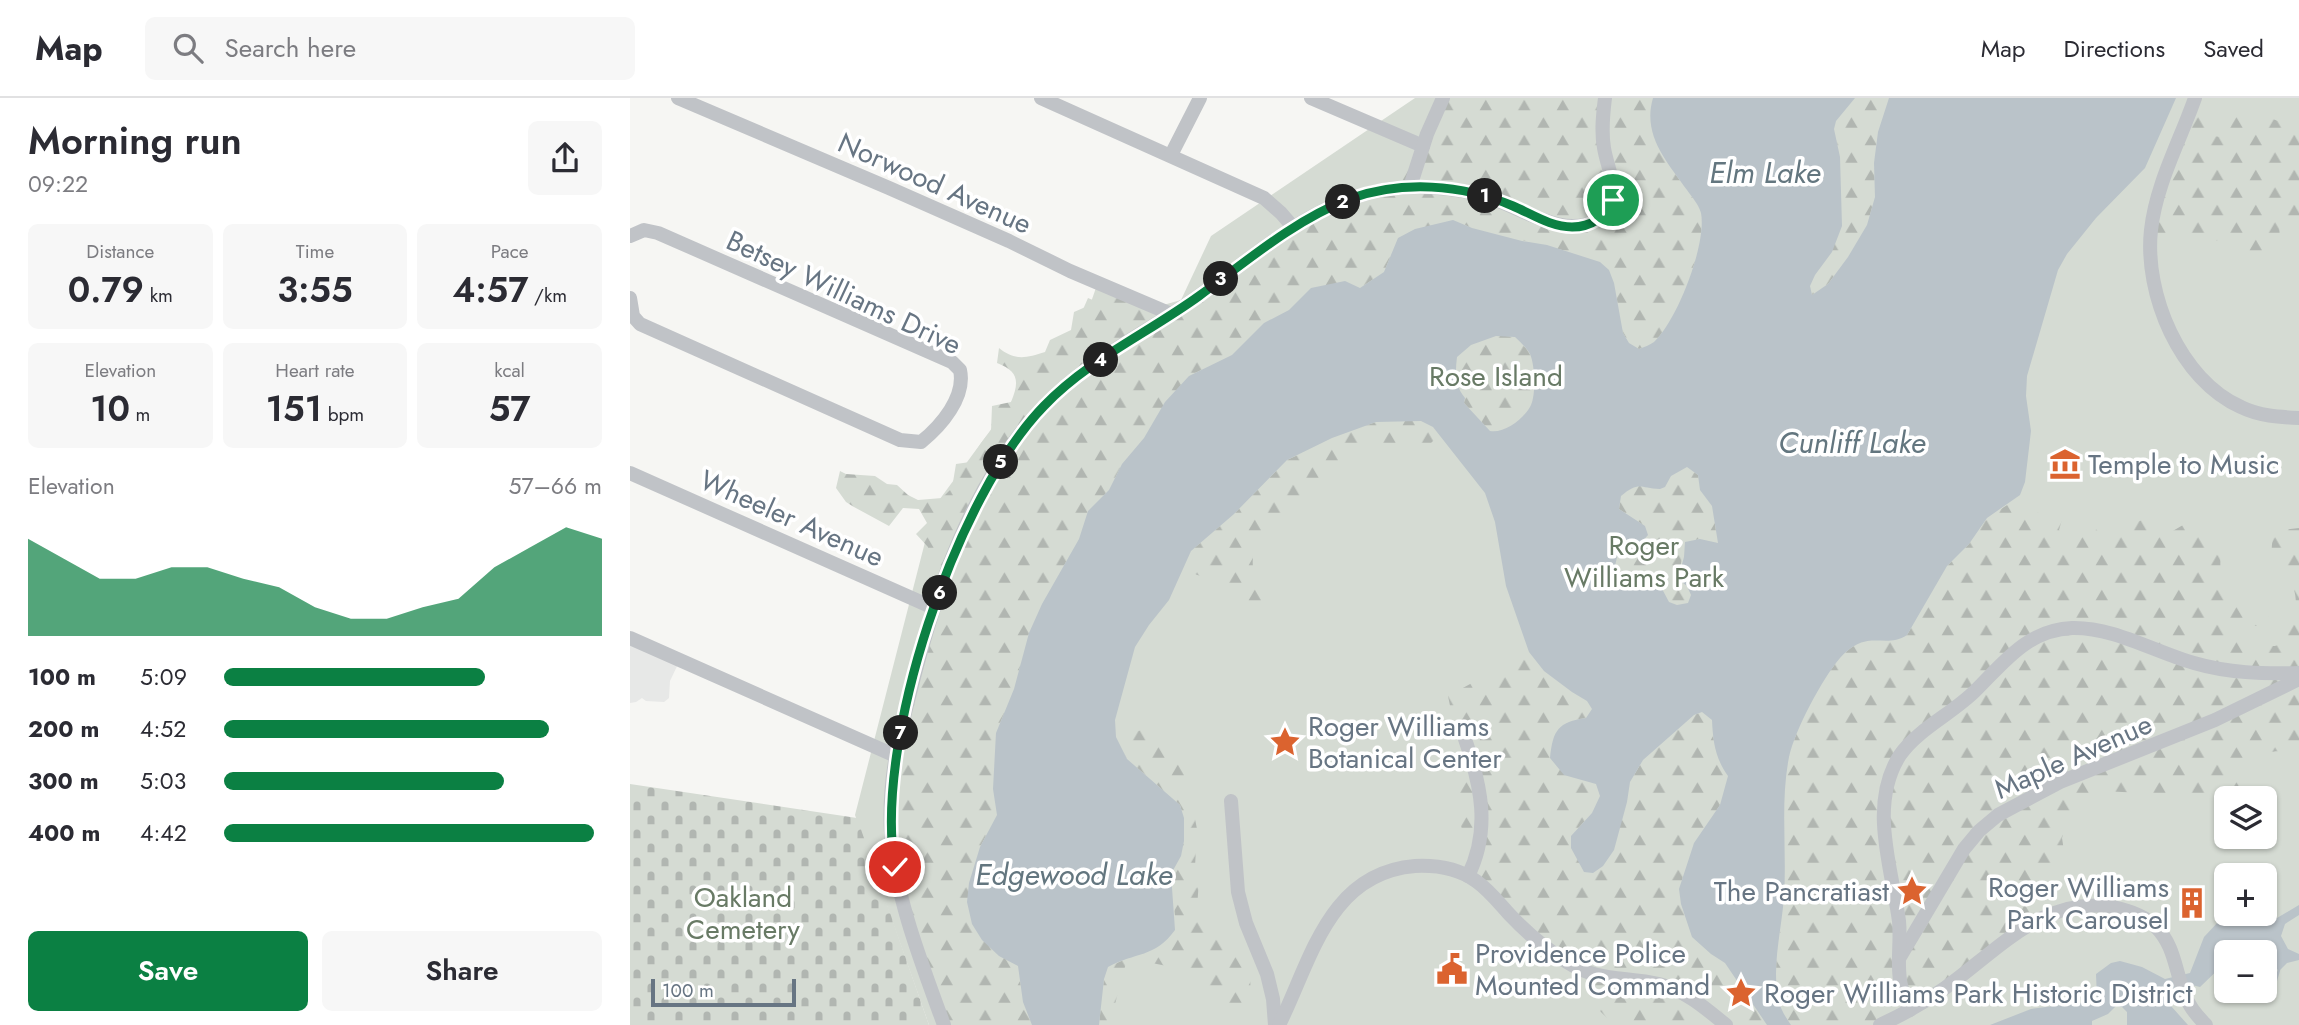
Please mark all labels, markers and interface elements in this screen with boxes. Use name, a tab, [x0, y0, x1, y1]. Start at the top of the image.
search box	[145, 17, 635, 80]
text: Map	[35, 25, 103, 72]
icon: search	[169, 29, 207, 67]
text: Search here	[225, 29, 356, 67]
text: Map	[1981, 31, 2026, 66]
text: Directions	[2064, 31, 2165, 66]
text: Saved	[2203, 31, 2264, 66]
text: Morning run	[28, 113, 242, 168]
button: share	[528, 121, 602, 195]
street label: Norwood Avenue	[831, 122, 1038, 245]
water label: Elm Lake	[1709, 151, 1821, 194]
text: 09:22	[28, 167, 88, 201]
pin	[1583, 170, 1643, 230]
pin: 1	[1468, 178, 1502, 214]
icon: arrive	[1594, 181, 1632, 219]
text: 1	[1480, 182, 1489, 209]
pin: 2	[1326, 184, 1360, 220]
text: 2	[1336, 188, 1349, 215]
street label: Betsey Williams Drive	[719, 220, 968, 365]
text: Distance	[86, 238, 154, 265]
text: Time	[296, 238, 334, 265]
text: Pace	[491, 238, 529, 265]
pin: 3	[1204, 262, 1238, 296]
text: 0.79	[68, 265, 144, 315]
text: 3:55	[277, 265, 353, 315]
text: 4:57	[452, 265, 528, 315]
text: 3	[1215, 265, 1226, 292]
text: km	[144, 282, 173, 309]
text: /km	[528, 282, 567, 309]
pin: 4	[1084, 342, 1119, 378]
text: 4	[1094, 346, 1107, 373]
park label: Rose Island	[1429, 356, 1563, 397]
text: Elevation	[84, 357, 156, 384]
text: Heart rate	[275, 357, 355, 384]
text: kcal	[494, 357, 525, 384]
text: 10	[90, 384, 130, 434]
text: 151	[266, 384, 322, 434]
text: 57	[489, 384, 531, 434]
text: m	[130, 401, 150, 428]
text: bpm	[322, 401, 364, 428]
water label: Cunliff Lake	[1778, 421, 1926, 464]
pin: 5	[984, 444, 1018, 480]
place label: Temple to Music	[2088, 444, 2279, 485]
museum icon: Temple to Music	[2048, 447, 2082, 481]
text: 5	[994, 448, 1007, 475]
street label: Wheeler Avenue	[693, 460, 890, 577]
text: Elevation	[28, 469, 115, 503]
text: 57–66 m	[509, 469, 602, 503]
park label: Roger Williams Park	[1564, 525, 1725, 598]
pin: 6	[922, 575, 958, 610]
text: 6	[933, 579, 946, 606]
text: 100 m	[28, 660, 96, 694]
text: 5:09	[140, 660, 187, 694]
street label: Maple Avenue	[1988, 703, 2159, 809]
place label: Roger Williams Botanical Center	[1308, 706, 1502, 779]
text: 200 m	[28, 712, 99, 746]
text: 4:52	[140, 712, 186, 746]
pin: 7	[884, 716, 918, 750]
text: 7	[895, 719, 906, 746]
place icon: Roger Williams Botanical Center	[1268, 725, 1302, 759]
text: 300 m	[28, 764, 99, 798]
text: 5:03	[140, 764, 186, 798]
map controls	[2214, 786, 2277, 1003]
button: layers	[2214, 786, 2277, 849]
text: 400 m	[28, 816, 100, 850]
text: 4:42	[140, 816, 187, 850]
pin	[865, 837, 925, 897]
icon: check	[876, 848, 914, 886]
water label: Edgewood Lake	[975, 853, 1173, 896]
button: +	[2214, 863, 2277, 926]
place label: Roger Williams Park Carousel	[1988, 867, 2169, 940]
place label: The Pancratiast	[1714, 871, 1889, 912]
place icon: The Pancratiast	[1895, 874, 1929, 908]
park label: Oakland Cemetery	[686, 877, 801, 950]
building icon: Roger Williams Park Carousel	[2175, 886, 2209, 920]
button: Save	[28, 931, 308, 1011]
button: Share	[322, 931, 602, 1011]
place label: Providence Police Mounted Command	[1475, 933, 1710, 1006]
button: −	[2214, 940, 2277, 1003]
public building icon: Providence Police Mounted Command	[1435, 952, 1469, 986]
place label: Roger Williams Park Historic District	[1764, 973, 2193, 1014]
scale bar	[651, 976, 796, 1008]
place icon: Roger Williams Park Historic District	[1724, 976, 1758, 1010]
text: 100 m	[662, 977, 714, 1004]

